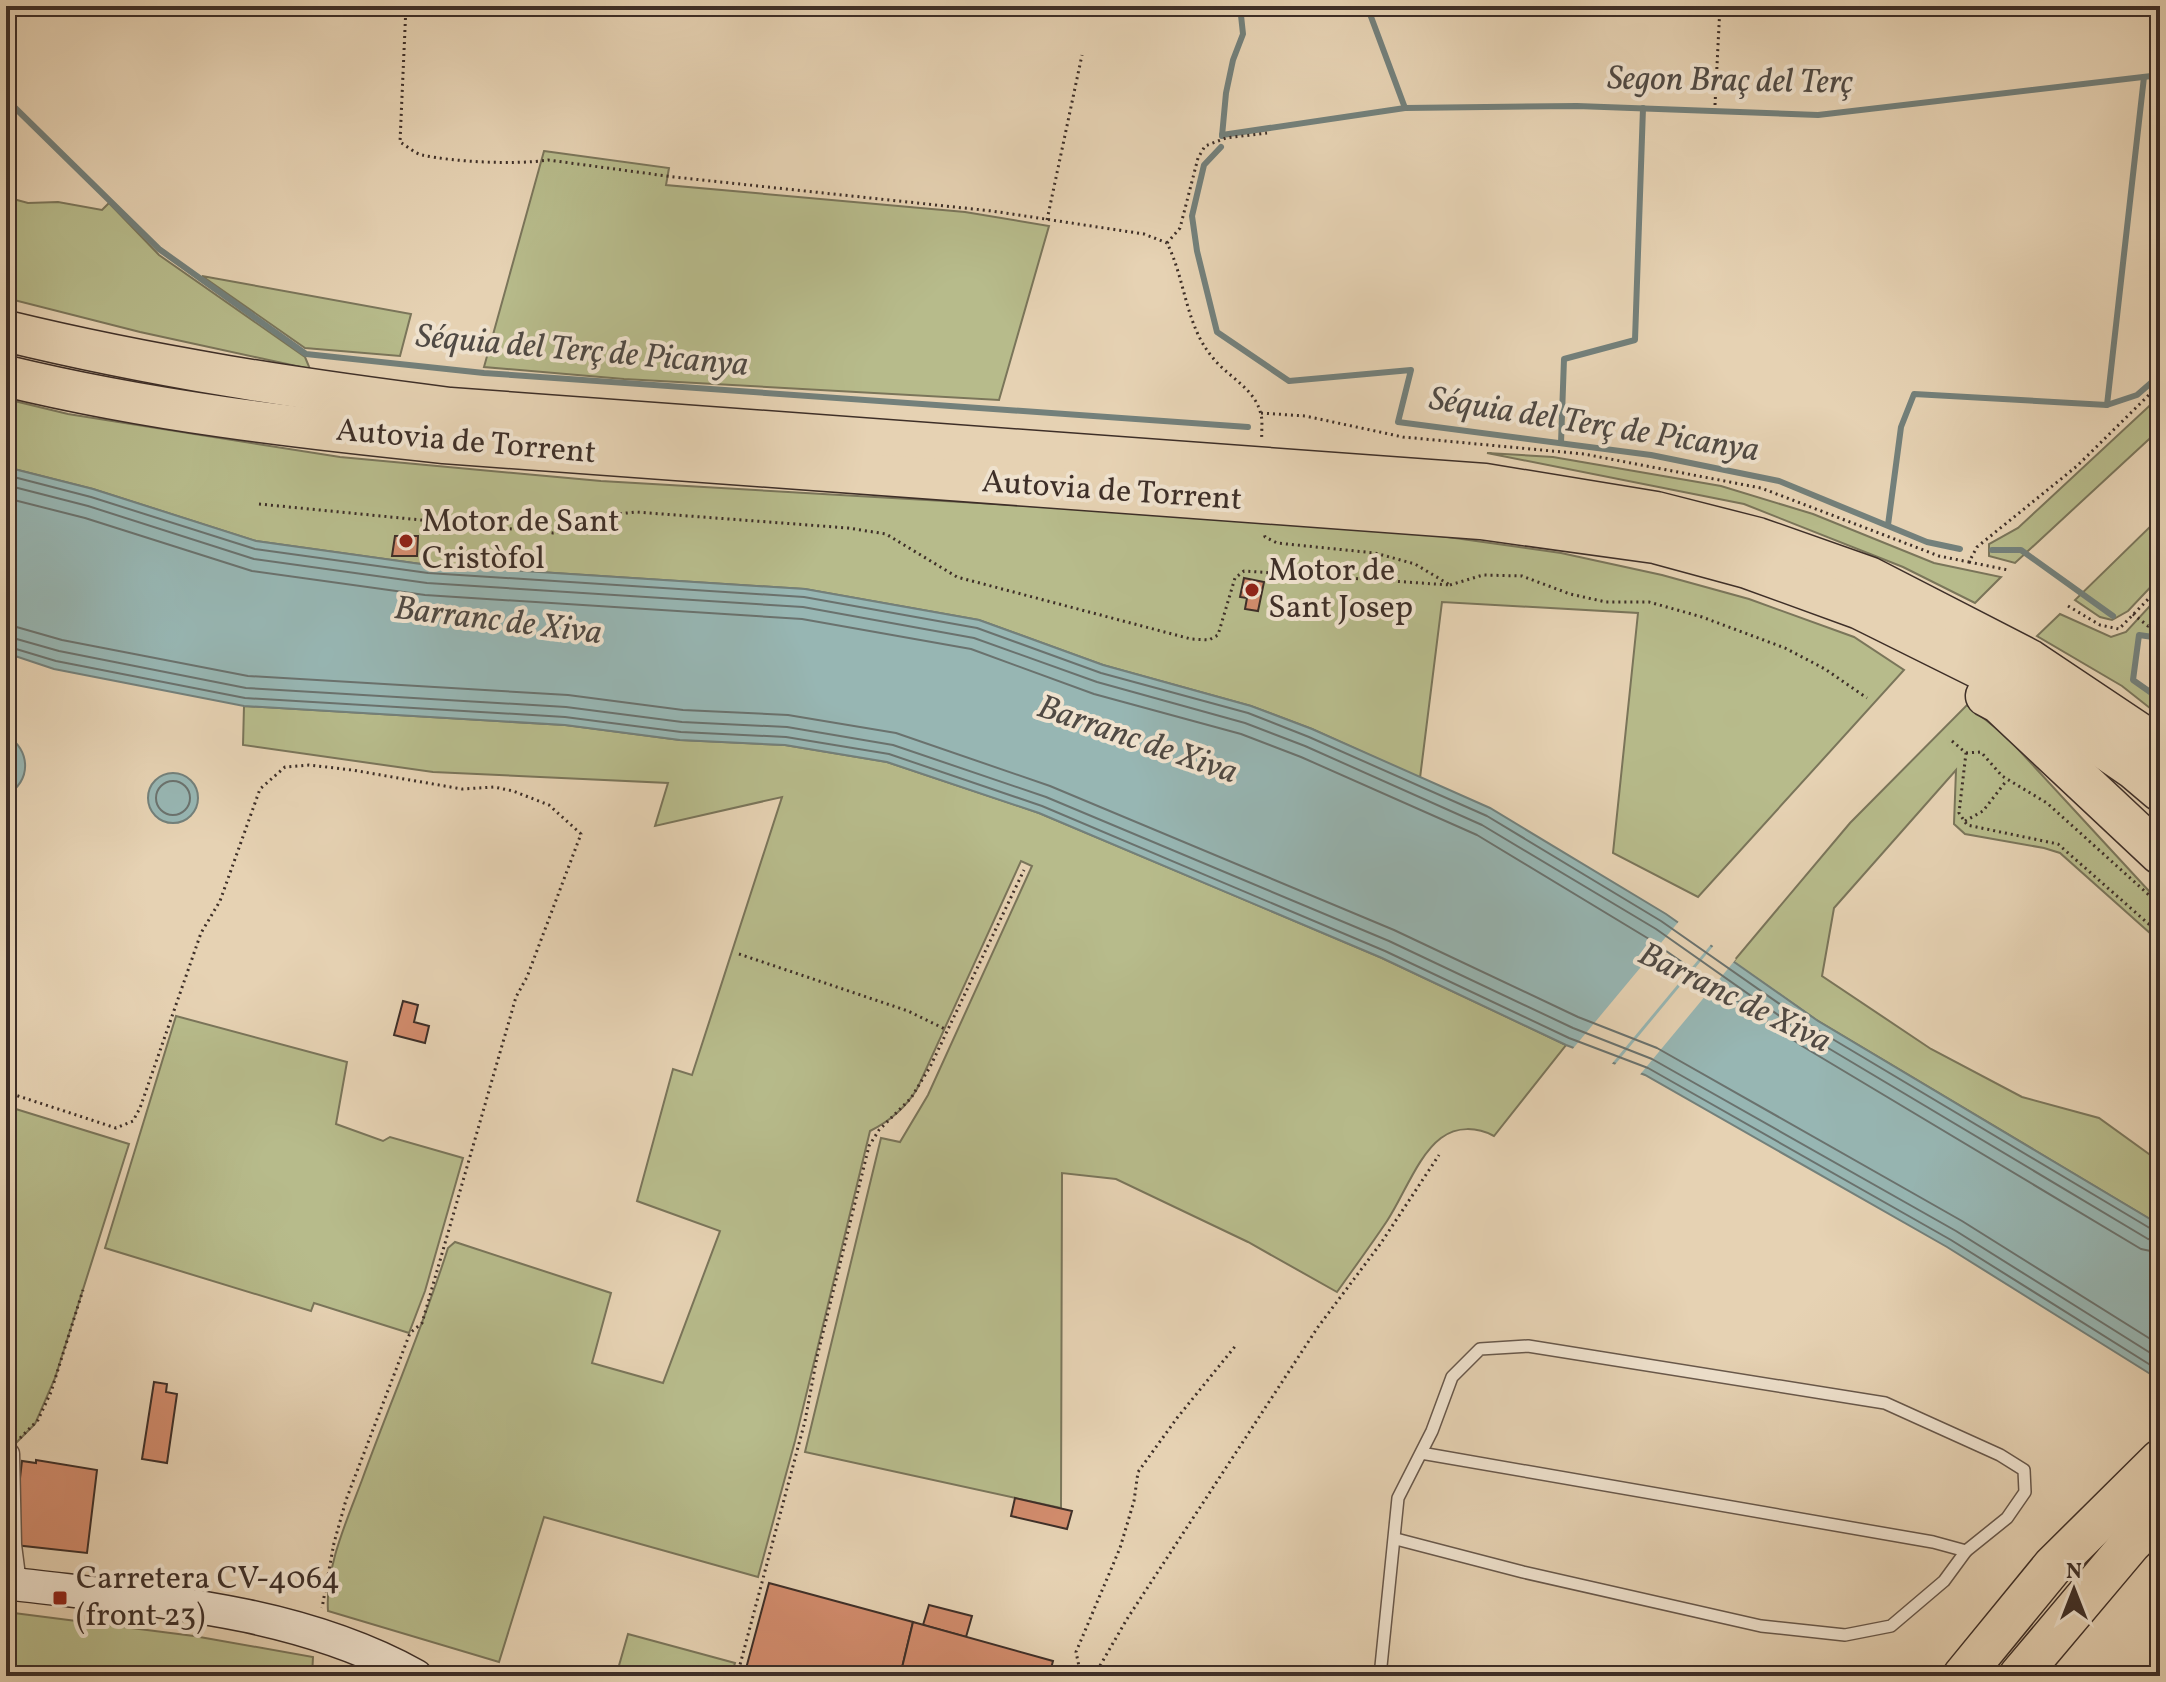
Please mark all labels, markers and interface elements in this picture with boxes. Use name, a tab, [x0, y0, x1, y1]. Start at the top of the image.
water label: Segon Braç del Terç	[1607, 56, 1854, 108]
water label: Séquia del Terç de Picanya	[414, 314, 750, 390]
water label: Séquia del Terç de Picanya	[1426, 377, 1762, 475]
street label: Autovia de Torrent	[334, 410, 598, 476]
street label: Autovia de Torrent	[980, 461, 1244, 523]
place label: Motor de Sant Cristòfol	[422, 501, 619, 582]
marker: Motor de Sant Cristòfol	[397, 532, 415, 550]
place label: Motor de Sant Josep	[1268, 550, 1413, 631]
marker: Motor de Sant Josep	[1243, 581, 1261, 599]
water label: Barranc de Xiva	[391, 586, 605, 658]
water label: Barranc de Xiva	[1031, 685, 1243, 797]
water label: Barranc de Xiva	[1630, 932, 1838, 1066]
north arrow	[2034, 1550, 2114, 1630]
text: N	[2066, 1557, 2082, 1588]
place label: Carretera CV-4064 (front 23)	[76, 1558, 340, 1639]
marker: Carretera CV-4064 (front 23)	[51, 1589, 69, 1607]

